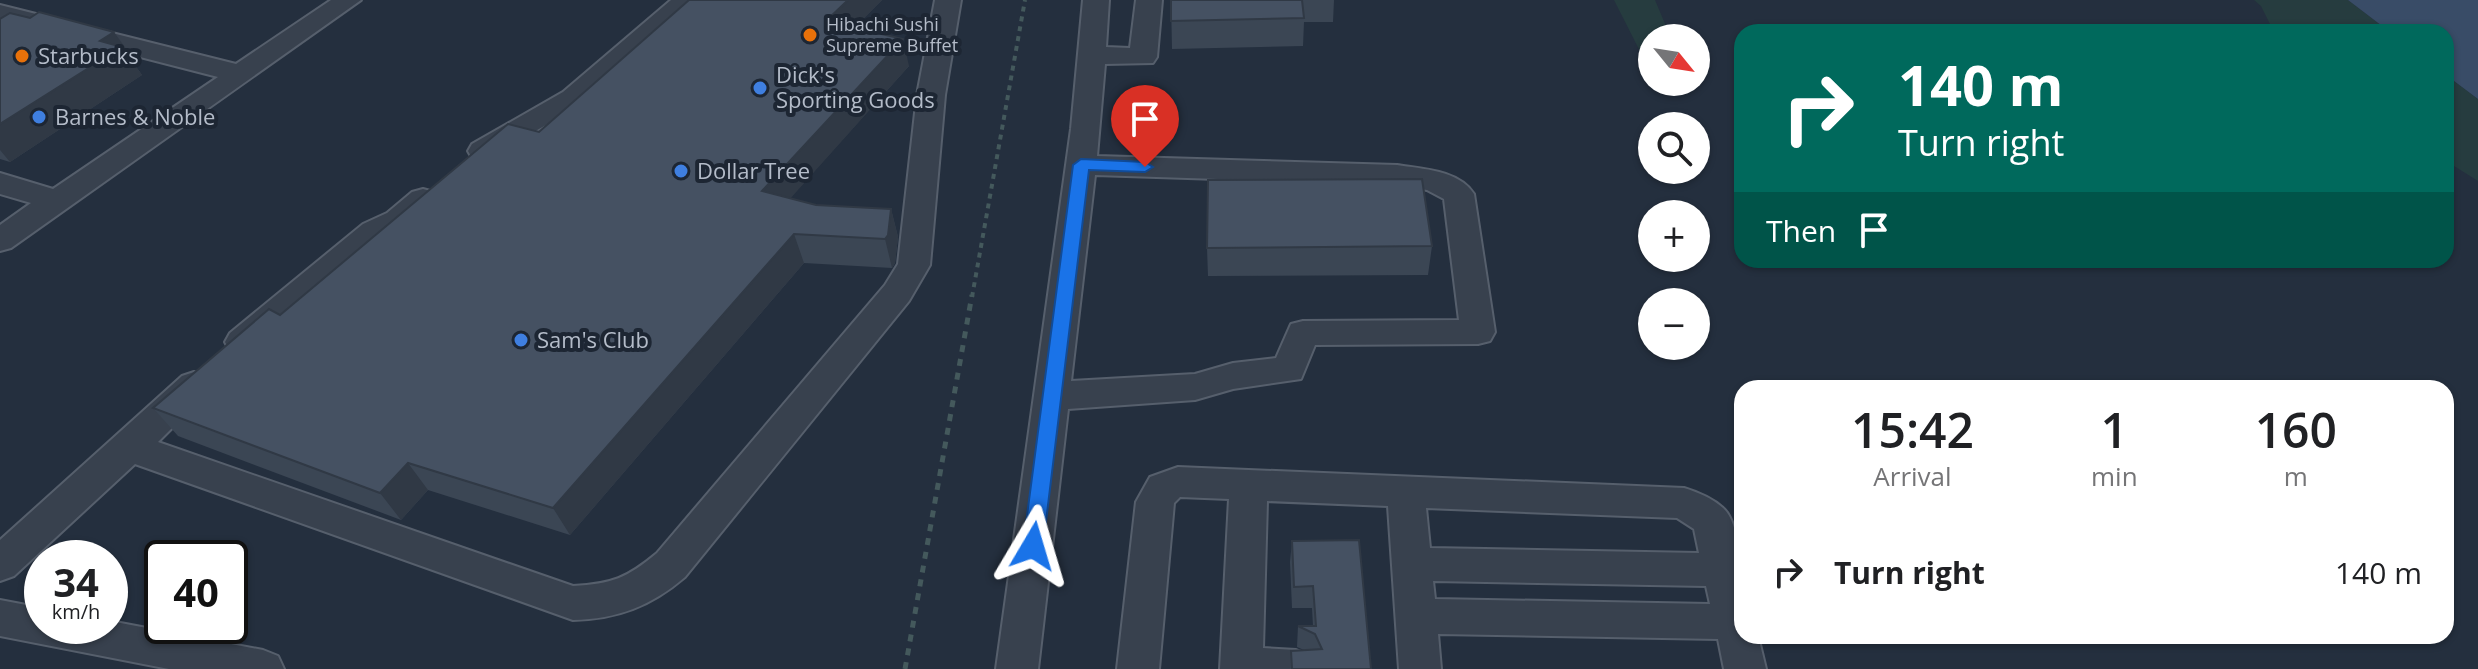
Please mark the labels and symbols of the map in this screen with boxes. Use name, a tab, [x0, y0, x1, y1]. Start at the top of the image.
place label: Hibachi Sushi Supreme Buffet	[826, 12, 958, 57]
north arrow	[1638, 24, 1710, 96]
marker: Hibachi Sushi Supreme Buffet	[801, 26, 819, 44]
place label: Starbucks	[38, 40, 139, 70]
marker: Starbucks	[13, 47, 31, 65]
place label: Dick's Sporting Goods	[776, 59, 935, 114]
marker: Dick's Sporting Goods	[751, 79, 769, 97]
pin	[1111, 85, 1179, 167]
place label: Barnes & Noble	[55, 101, 215, 131]
marker: Barnes & Noble	[30, 108, 48, 126]
place label: Dollar Tree	[697, 155, 810, 185]
marker: Dollar Tree	[672, 162, 690, 180]
place label: Sam's Club	[537, 324, 649, 354]
marker: Sam's Club	[512, 331, 530, 349]
position arrow	[991, 504, 1075, 588]
speed limit sign: 40	[144, 540, 248, 644]

